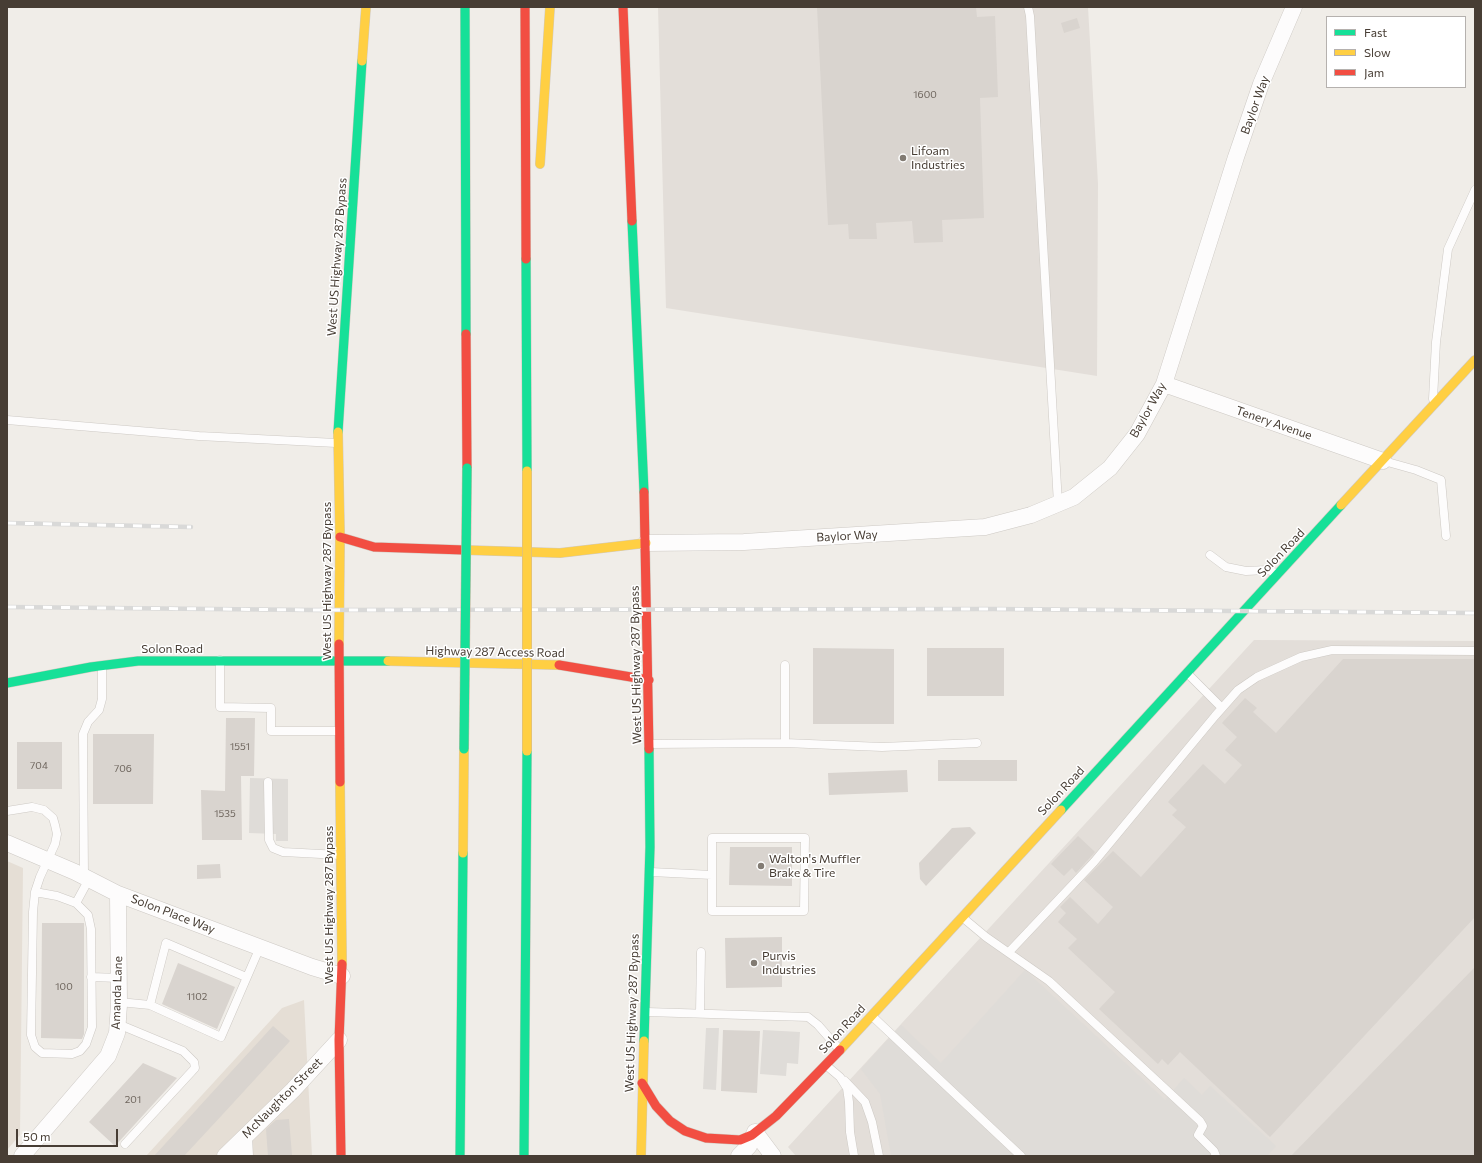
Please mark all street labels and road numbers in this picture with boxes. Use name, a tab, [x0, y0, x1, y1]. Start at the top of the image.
street label: Baylor Way	[1238, 74, 1272, 136]
street label: West US Highway 287 Bypass	[324, 177, 350, 337]
street label: Baylor Way	[1127, 380, 1169, 440]
street label: Tenery Avenue	[1234, 403, 1314, 443]
street label: West US Highway 287 Bypass	[320, 502, 334, 660]
street label: Solon Road	[1254, 526, 1308, 580]
street label: Baylor Way	[816, 527, 878, 545]
street label: West US Highway 287 Bypass	[627, 586, 645, 744]
street label: Solon Road	[141, 642, 203, 656]
street label: Highway 287 Access Road	[425, 644, 565, 660]
street label: Solon Road	[1035, 764, 1087, 818]
street label: West US Highway 287 Bypass	[322, 826, 336, 984]
street label: Solon Place Way	[129, 891, 217, 937]
street label: West US Highway 287 Bypass	[622, 934, 642, 1092]
street label: Amanda Lane	[109, 956, 125, 1030]
street label: Solon Road	[816, 1002, 868, 1056]
street label: McNaughton Street	[239, 1055, 325, 1141]

